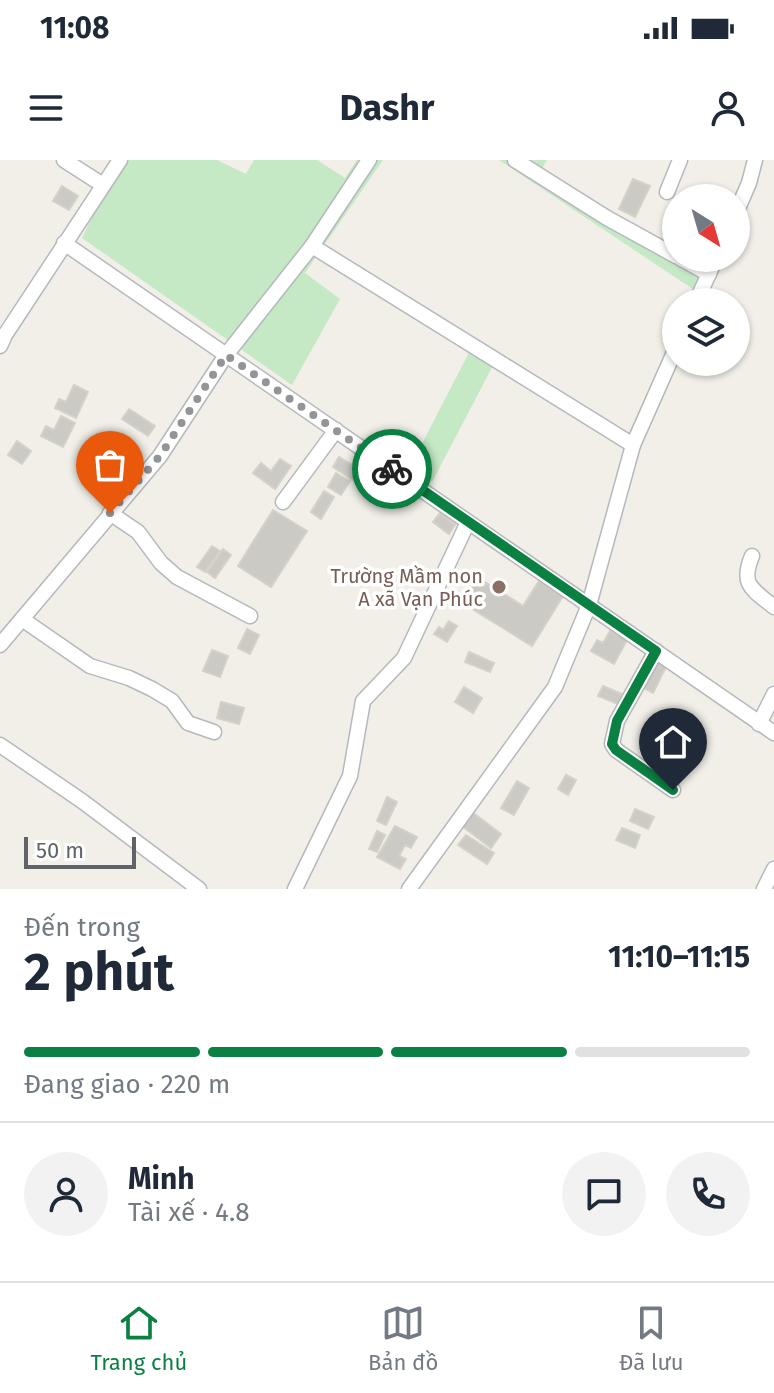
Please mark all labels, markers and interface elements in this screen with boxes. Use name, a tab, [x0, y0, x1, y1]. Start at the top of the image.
text: 11:08	[40, 10, 109, 46]
icon: menu	[24, 86, 68, 130]
text: Dashr	[339, 86, 435, 130]
icon: person	[706, 86, 750, 130]
north arrow	[662, 184, 750, 272]
map controls	[662, 184, 750, 376]
button: layers	[662, 288, 750, 376]
courier	[352, 429, 432, 509]
pin	[76, 431, 144, 513]
icon: bag	[88, 443, 132, 487]
icon: bike	[370, 447, 414, 491]
place label: Trường Mầm non A xã Vạn Phúc	[331, 564, 483, 611]
marker: Trường Mầm non A xã Vạn Phúc	[490, 578, 508, 596]
pin	[639, 708, 707, 790]
icon: home	[651, 720, 695, 764]
scale bar	[24, 833, 136, 869]
text: 50 m	[36, 837, 84, 864]
text: Đến trong	[24, 912, 140, 943]
text: 11:10–11:15	[608, 939, 750, 975]
text: 2 phút	[24, 941, 174, 1004]
text: Đang giao · 220 m	[24, 1069, 230, 1100]
button: person	[24, 1152, 108, 1236]
button: chat	[562, 1152, 646, 1236]
button: phone	[666, 1152, 750, 1236]
text: Minh	[128, 1161, 195, 1197]
text: Tài xế · 4.8	[128, 1197, 249, 1228]
tab: Trang chủ	[90, 1301, 187, 1376]
tab: Bản đồ	[368, 1301, 438, 1376]
tab: Đã lưu	[619, 1301, 684, 1376]

